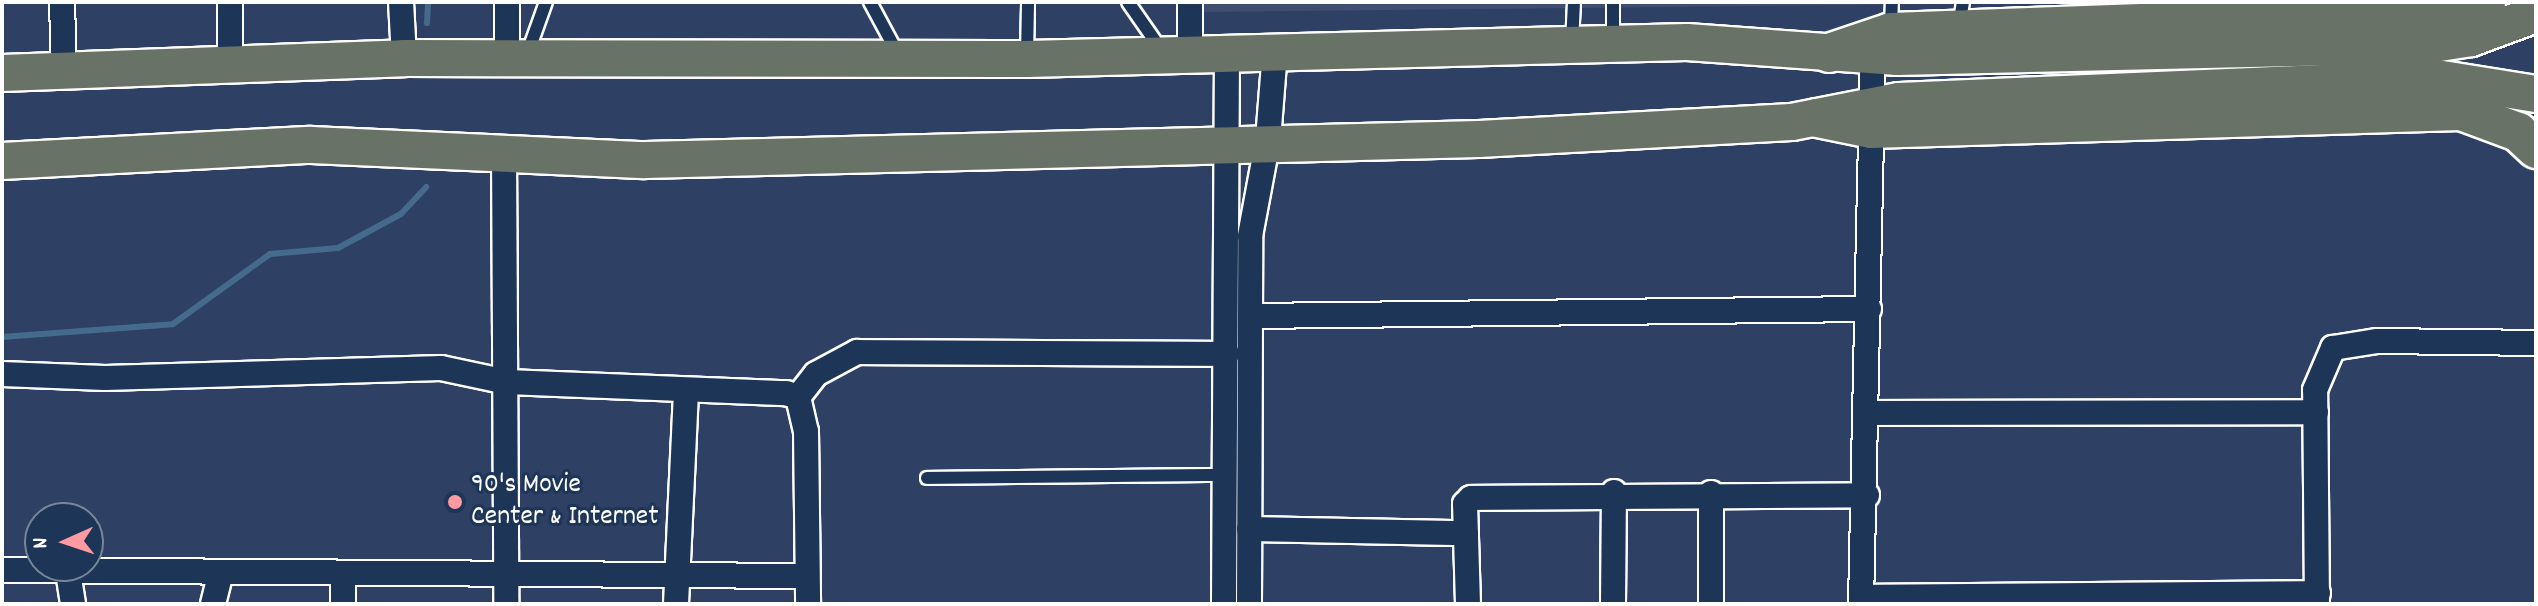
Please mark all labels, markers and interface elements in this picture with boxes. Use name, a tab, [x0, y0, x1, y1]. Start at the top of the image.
place label: 90's Movie Center & Internet	[471, 469, 659, 535]
marker: 90's Movie Center & Internet	[446, 493, 464, 511]
north arrow	[24, 502, 104, 582]
text: N	[26, 537, 57, 549]

